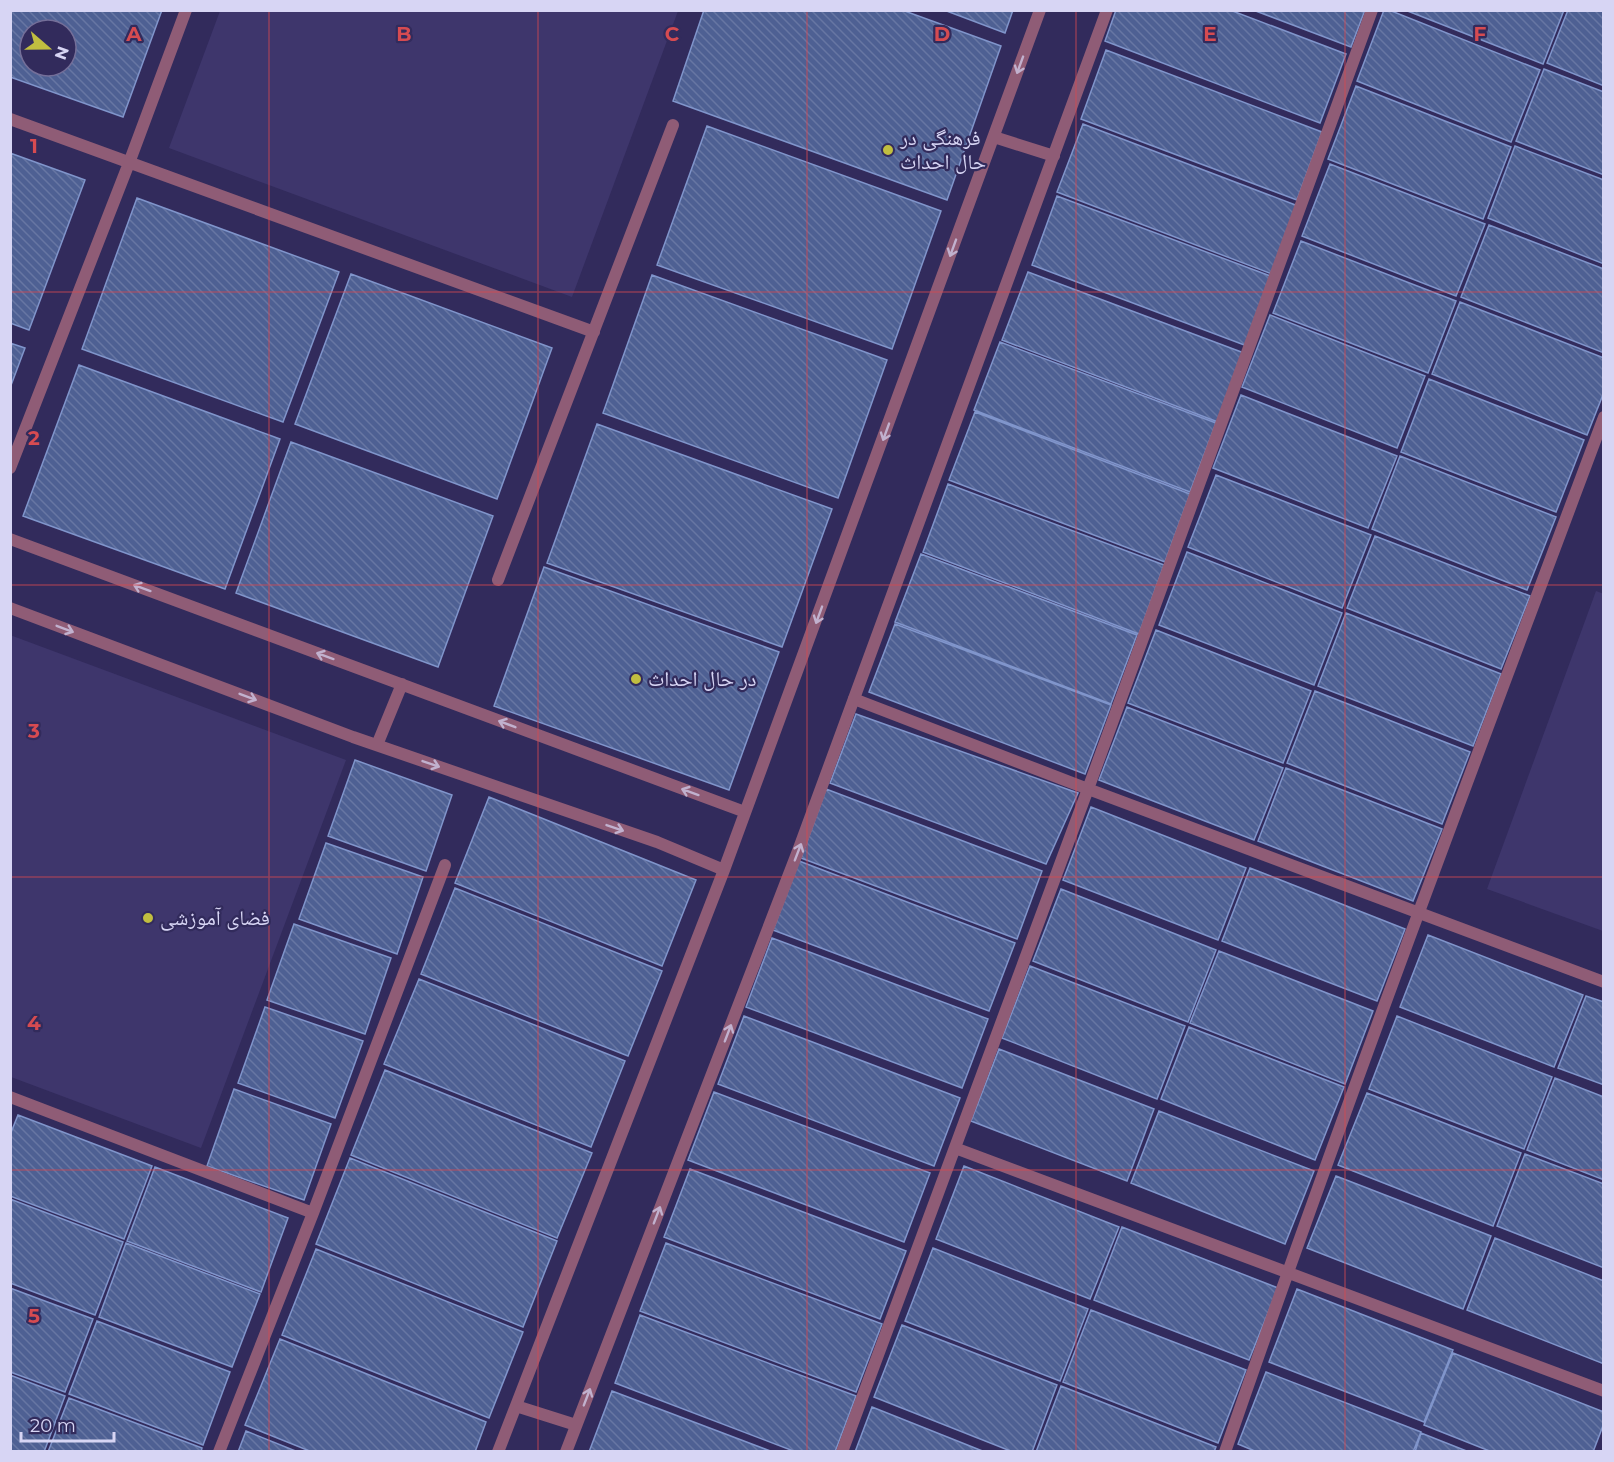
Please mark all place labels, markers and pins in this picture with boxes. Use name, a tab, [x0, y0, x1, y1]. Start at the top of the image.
place label: فرهنگی در حال احداث	[899, 125, 986, 174]
marker: فرهنگی در حال احداث	[881, 143, 895, 157]
place label: در حال احداث	[648, 666, 757, 691]
marker: در حال احداث	[629, 672, 643, 686]
place label: فضای آموزشی	[160, 905, 270, 931]
marker: فضای آموزشی	[141, 911, 155, 925]

